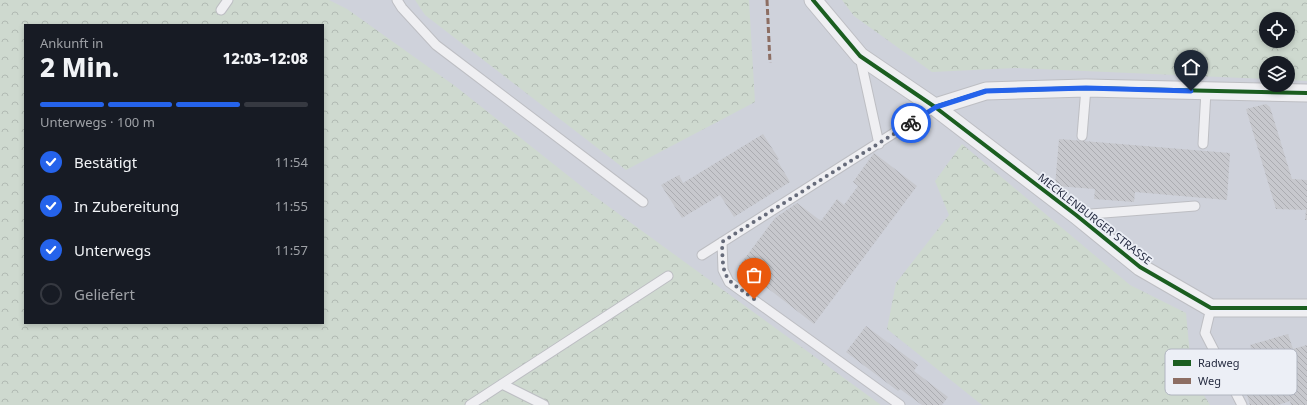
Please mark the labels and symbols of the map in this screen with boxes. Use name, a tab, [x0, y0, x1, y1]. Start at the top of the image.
pin	[1174, 50, 1208, 91]
courier	[891, 103, 931, 143]
street label: MECKLENBURGER STRASSE	[1035, 170, 1155, 268]
pin	[737, 258, 771, 299]
legend	[1165, 349, 1297, 395]
text: Radweg	[1198, 355, 1239, 370]
text: Weg	[1198, 373, 1221, 388]

